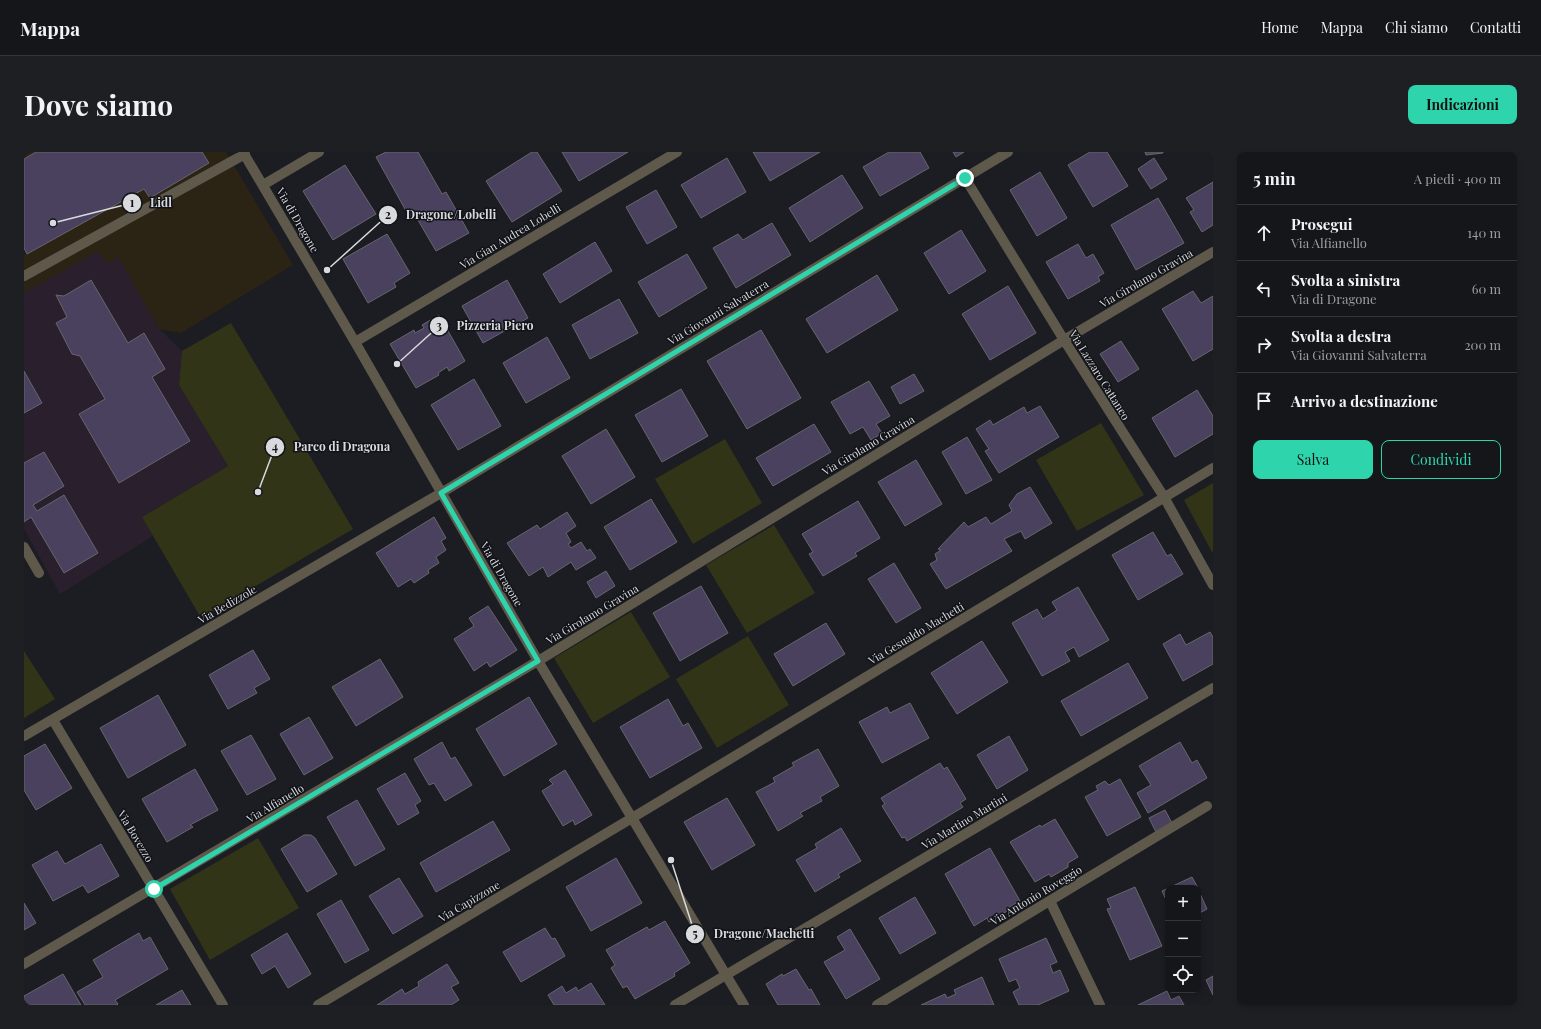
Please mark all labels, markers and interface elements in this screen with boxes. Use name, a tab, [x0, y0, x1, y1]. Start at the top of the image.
text: Mappa	[20, 15, 80, 41]
text: Home	[1261, 18, 1299, 37]
text: Mappa	[1321, 18, 1363, 37]
text: Chi siamo	[1385, 18, 1448, 37]
text: Contatti	[1470, 18, 1521, 37]
button: Indicazioni	[1408, 85, 1517, 124]
text: Dove siamo	[24, 86, 173, 123]
text: 5 min	[1253, 167, 1296, 189]
route end	[956, 169, 974, 187]
text: A piedi · 400 m	[1414, 170, 1501, 187]
street label: Via di Dragone	[273, 184, 323, 256]
callout: Lidl	[122, 191, 180, 215]
text: 1	[130, 194, 135, 210]
text: Lidl	[150, 194, 172, 210]
street label: Via Gian Andrea Lobelli	[456, 200, 563, 273]
callout: Dragone/Lobelli	[378, 203, 504, 227]
text: 2	[385, 206, 391, 222]
text: Dragone/Lobelli	[406, 206, 497, 222]
text: Prosegui	[1291, 214, 1353, 234]
icon: ahead	[1253, 222, 1275, 244]
text: 140 m	[1467, 224, 1501, 241]
text: Via Alfianello	[1291, 234, 1367, 251]
street label: Via Girolamo Gravina	[1096, 245, 1196, 311]
text: Svolta a sinistra	[1291, 270, 1400, 290]
street label: Via Giovanni Salvaterra	[664, 276, 772, 349]
icon: left	[1253, 278, 1275, 300]
text: 60 m	[1472, 280, 1501, 297]
text: Via di Dragone	[1291, 290, 1377, 307]
callout: Pizzeria Piero	[429, 314, 542, 338]
text: 3	[436, 317, 442, 333]
text: Pizzeria Piero	[457, 317, 534, 333]
street label: Via Lazzaro Cattaneo	[1066, 326, 1134, 423]
text: Svolta a destra	[1291, 326, 1391, 346]
icon: right	[1253, 334, 1275, 356]
text: 200 m	[1464, 336, 1501, 353]
text: Via Giovanni Salvaterra	[1291, 346, 1427, 363]
icon: arrive	[1253, 390, 1275, 412]
text: Arrivo a destinazione	[1291, 391, 1438, 411]
street label: Via Girolamo Gravina	[818, 411, 917, 479]
callout: Parco di Dragona	[265, 435, 398, 459]
text: 4	[272, 438, 278, 454]
text: Parco di Dragona	[294, 438, 391, 454]
button: Salva	[1253, 440, 1373, 479]
button: Condividi	[1381, 440, 1501, 479]
street label: Via di Dragone	[477, 538, 527, 610]
street label: Via Girolamo Gravina	[542, 580, 641, 648]
street label: Via Bedizzole	[194, 581, 259, 627]
street label: Via Gesualdo Machetti	[864, 598, 967, 668]
street label: Via Alfianello	[243, 780, 306, 827]
street label: Via Martino Martini	[918, 790, 1009, 853]
street label: Via Bovezzo	[114, 806, 157, 865]
street label: Via Antonio Roveggio	[987, 862, 1085, 929]
street label: Via Capizzone	[435, 877, 503, 926]
route start	[145, 880, 163, 898]
map controls	[1165, 885, 1201, 993]
button: +	[1165, 885, 1201, 921]
button: −	[1165, 921, 1201, 957]
callout: Dragone/Machetti	[685, 922, 822, 946]
text: 5	[692, 925, 698, 941]
text: Dragone/Machetti	[714, 925, 815, 941]
button: locate	[1165, 957, 1201, 993]

